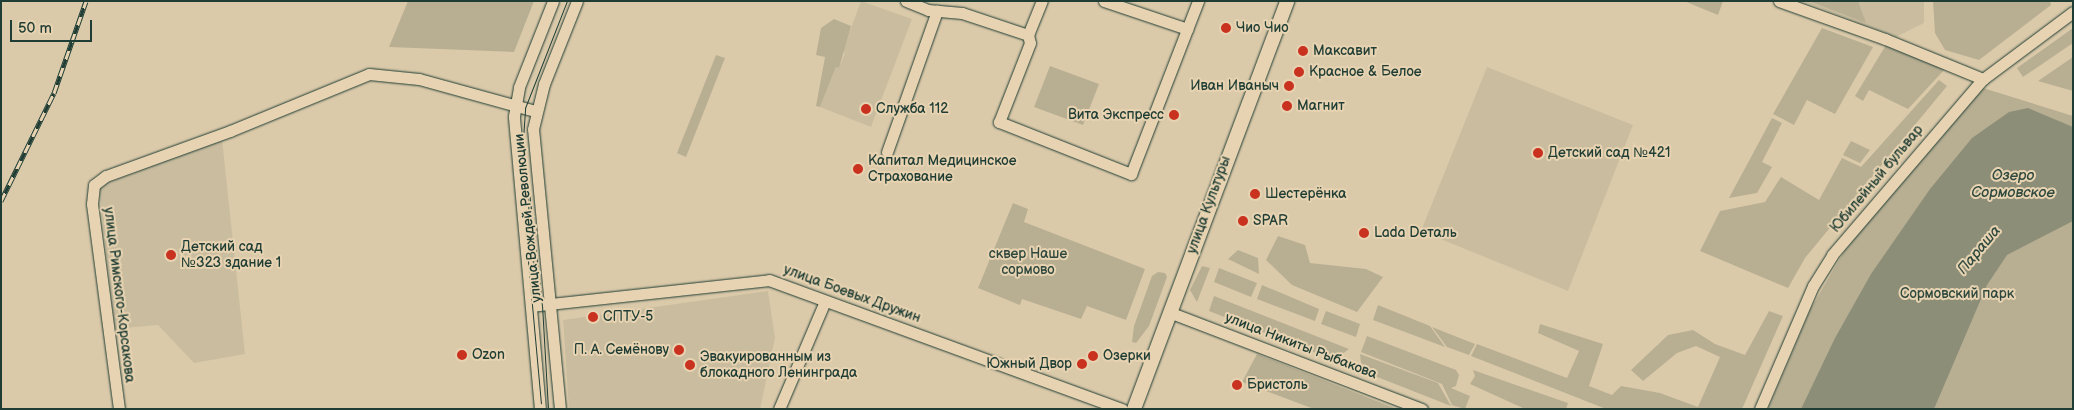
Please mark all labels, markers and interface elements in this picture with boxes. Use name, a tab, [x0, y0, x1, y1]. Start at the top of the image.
scale bar	[12, 10, 95, 42]
text: 50 m	[18, 19, 52, 38]
place label: Чио Чио	[1236, 20, 1289, 36]
marker: Чио Чио	[1220, 22, 1232, 34]
place label: Максавит	[1313, 43, 1377, 59]
marker: Максавит	[1297, 45, 1309, 57]
place label: Красное & Белое	[1309, 64, 1422, 80]
marker: Красное & Белое	[1293, 66, 1305, 78]
place label: Иван Иваныч	[1190, 78, 1279, 94]
marker: Иван Иваныч	[1283, 80, 1295, 92]
place label: Магнит	[1297, 98, 1345, 114]
marker: Магнит	[1281, 100, 1293, 112]
place label: Служба 112	[876, 101, 948, 117]
marker: Служба 112	[860, 103, 872, 115]
place label: Вита Экспресс	[1068, 107, 1164, 123]
marker: Вита Экспресс	[1168, 109, 1180, 121]
street label: Юбилейный бульвар	[1827, 122, 1927, 236]
street label: улица Вождей Революции	[511, 133, 545, 303]
place label: Детский сад №421	[1548, 145, 1670, 161]
marker: Детский сад №421	[1532, 147, 1544, 159]
place label: Капитал Медицинское Страхование	[868, 153, 1016, 186]
street label: улица Культуры	[1184, 154, 1234, 256]
marker: Капитал Медицинское Страхование	[852, 163, 864, 175]
water label: Озеро Сормовское	[1971, 166, 2055, 201]
place label: Шестерёнка	[1265, 186, 1347, 202]
marker: Шестерёнка	[1249, 188, 1261, 200]
street label: улица Римского-Корсакова	[100, 206, 138, 384]
place label: SPAR	[1253, 213, 1288, 229]
marker: SPAR	[1237, 215, 1249, 227]
water label: Параша	[1954, 222, 2004, 278]
place label: Lada Dеталь	[1374, 225, 1457, 241]
marker: Lada Dеталь	[1358, 227, 1370, 239]
place label: Детский сад №323 здание 1	[181, 239, 281, 272]
park label: сквер Наше сормово	[989, 246, 1067, 278]
marker: Детский сад №323 здание 1	[165, 249, 177, 261]
street label: улица Боевых Дружин	[781, 261, 923, 327]
park label: Сормовский парк	[1900, 286, 2014, 302]
place label: СПТУ-5	[603, 309, 653, 325]
street label: улица Никиты Рыбакова	[1223, 309, 1379, 383]
marker: СПТУ-5	[587, 311, 599, 323]
place label: П. А. Семёнову	[574, 342, 669, 358]
marker: П. А. Семёнову	[673, 344, 685, 356]
place label: Ozon	[472, 347, 505, 363]
place label: Озерки	[1103, 348, 1151, 364]
marker: Ozon	[456, 349, 468, 361]
place label: Эвакуированным из блокадного Ленинграда	[700, 349, 857, 382]
marker: Озерки	[1087, 350, 1099, 362]
place label: Южный Двор	[986, 356, 1072, 372]
marker: Южный Двор	[1076, 358, 1088, 370]
marker: Эвакуированным из блокадного Ленинграда	[684, 359, 696, 371]
place label: Бристоль	[1247, 377, 1308, 393]
marker: Бристоль	[1231, 379, 1243, 391]

